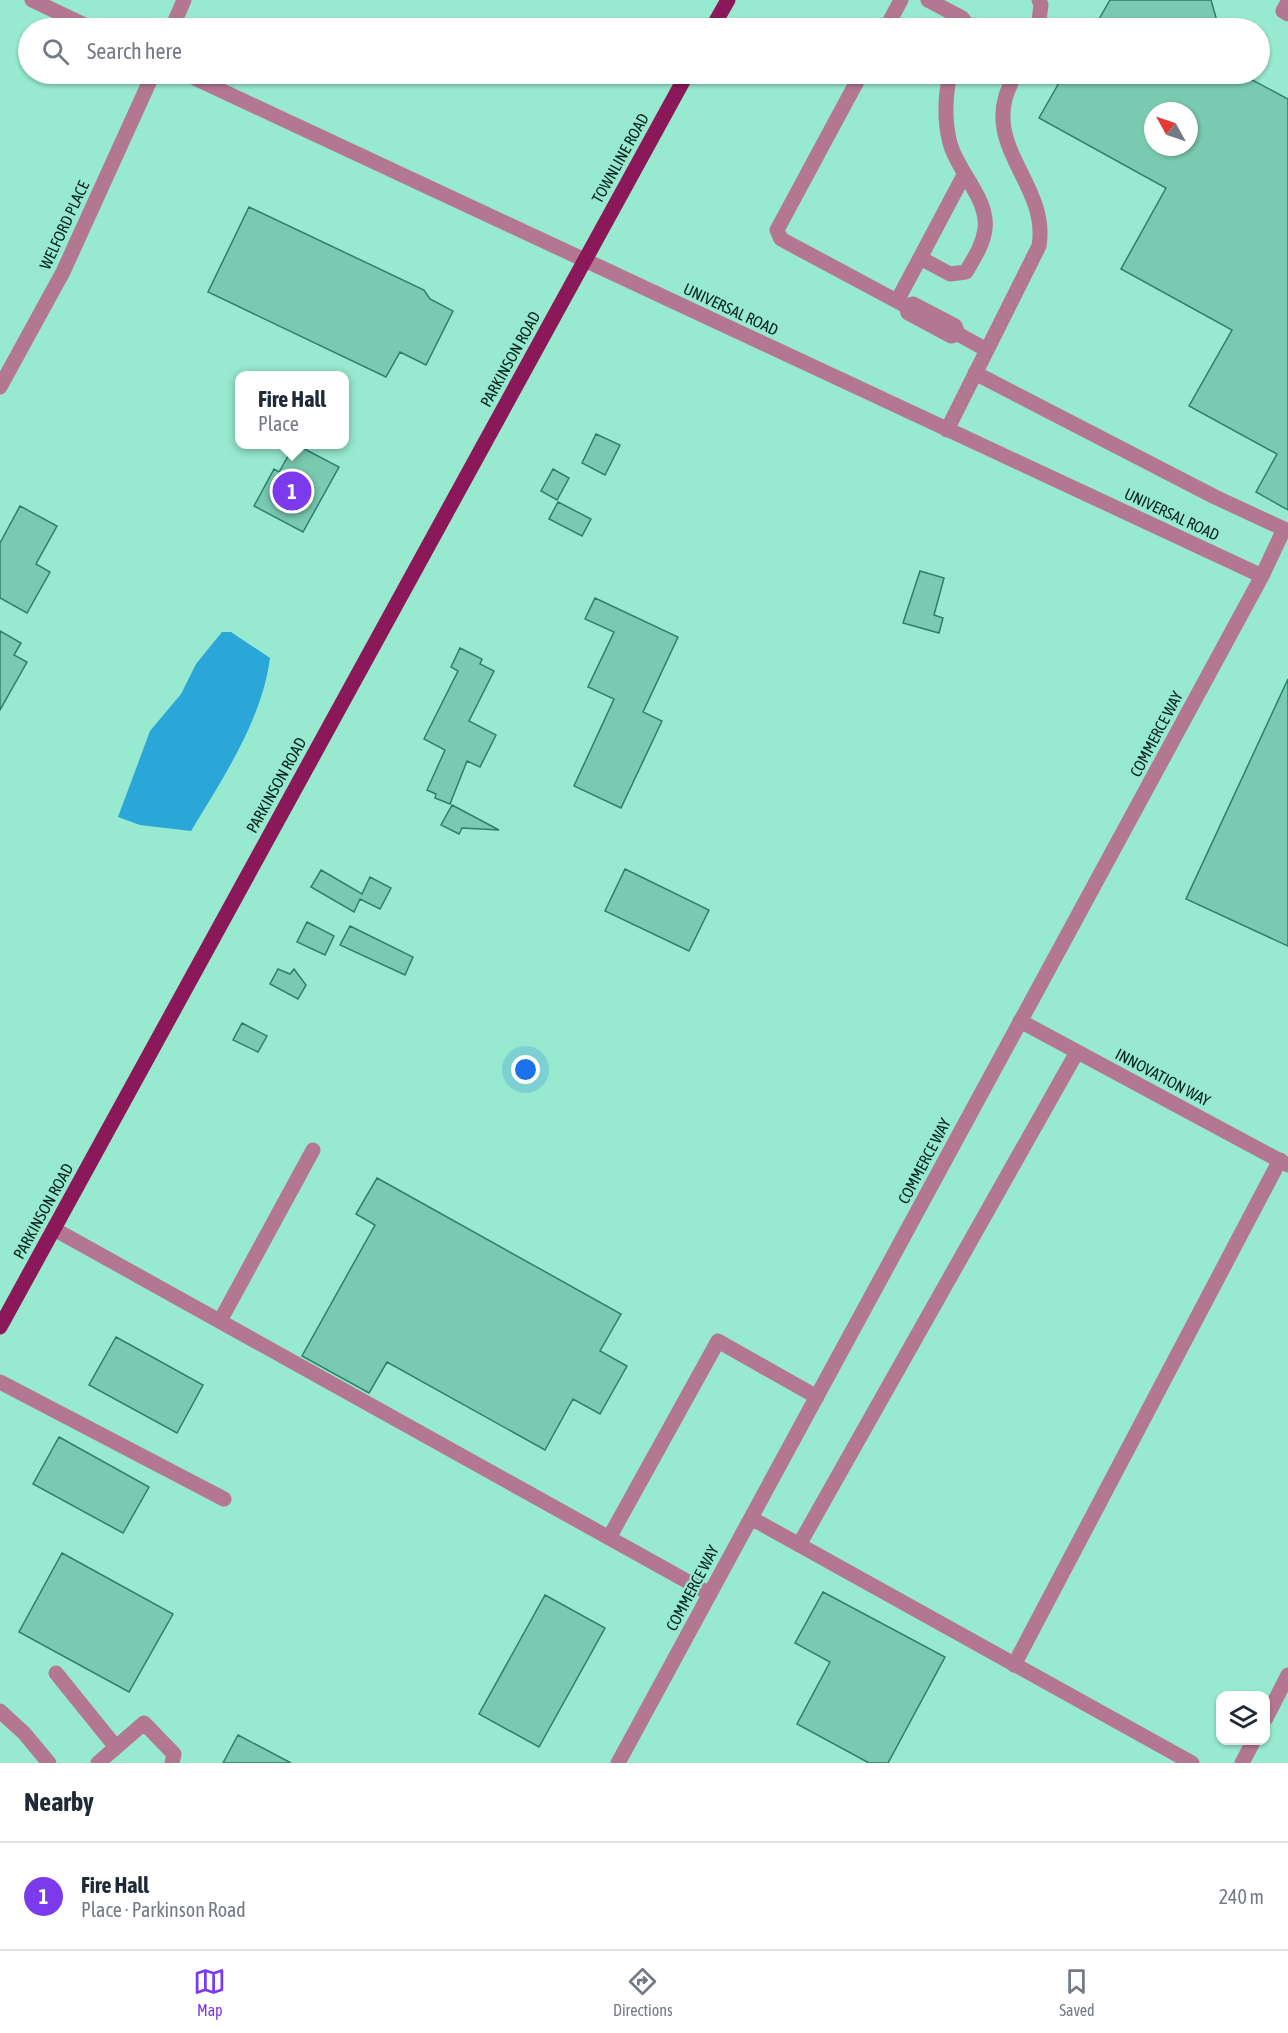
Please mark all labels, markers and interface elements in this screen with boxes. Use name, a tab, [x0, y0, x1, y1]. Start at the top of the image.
search box	[18, 18, 1270, 84]
icon: search	[39, 35, 72, 68]
text: Search here	[87, 38, 182, 64]
north arrow	[1144, 102, 1198, 156]
street label: TOWNLINE ROAD	[588, 110, 652, 206]
street label: WELFORD PLACE	[36, 178, 92, 272]
street label: UNIVERSAL ROAD	[681, 279, 781, 339]
street label: PARKINSON ROAD	[476, 308, 544, 410]
popup	[235, 371, 349, 449]
text: Fire Hall	[258, 386, 326, 412]
text: Place	[258, 412, 299, 435]
pin: 1	[272, 468, 312, 514]
street label: UNIVERSAL ROAD	[1122, 484, 1222, 544]
street label: COMMERCE WAY	[1126, 688, 1186, 780]
street label: PARKINSON ROAD	[242, 734, 310, 836]
street label: INNOVATION WAY	[1113, 1045, 1214, 1110]
your location	[511, 1055, 540, 1084]
street label: COMMERCE WAY	[894, 1115, 954, 1207]
street label: PARKINSON ROAD	[9, 1160, 77, 1262]
street label: COMMERCE WAY	[662, 1542, 722, 1634]
map controls	[1216, 1691, 1270, 1745]
button: layers	[1216, 1691, 1270, 1745]
text: Nearby	[24, 1787, 94, 1817]
text: Fire Hall	[81, 1872, 149, 1898]
text: 1	[39, 1885, 48, 1908]
text: 240 m	[1219, 1885, 1264, 1908]
text: Place · Parkinson Road	[81, 1898, 246, 1921]
tab: Map	[193, 1965, 226, 2019]
tab: Directions	[613, 1965, 673, 2019]
tab: Saved	[1059, 1965, 1095, 2019]

